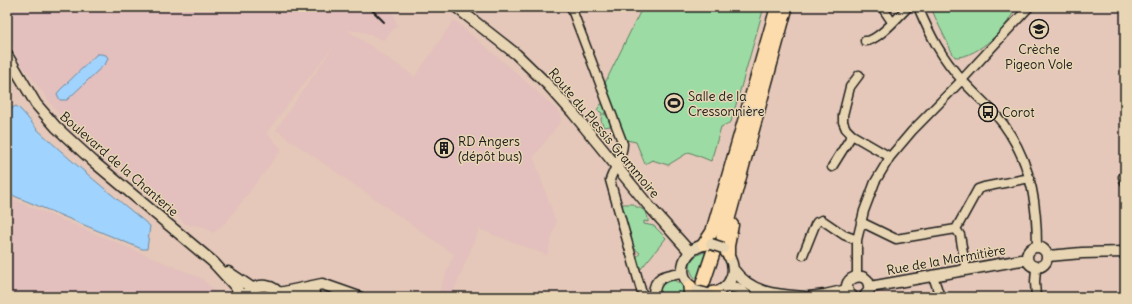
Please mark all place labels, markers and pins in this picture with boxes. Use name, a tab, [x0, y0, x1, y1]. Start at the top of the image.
school or university icon: Crèche Pigeon Vole	[1028, 18, 1050, 40]
place label: Crèche Pigeon Vole	[1005, 41, 1073, 73]
place label: Salle de la Cressonnière	[688, 88, 764, 120]
sports icon: Salle de la Cressonnière	[663, 92, 685, 114]
bus stop icon: Corot	[977, 101, 999, 123]
place label: Corot	[1002, 104, 1035, 121]
place label: RD Angers (dépôt bus)	[458, 133, 522, 165]
building icon: RD Angers (dépôt bus)	[433, 137, 455, 159]

